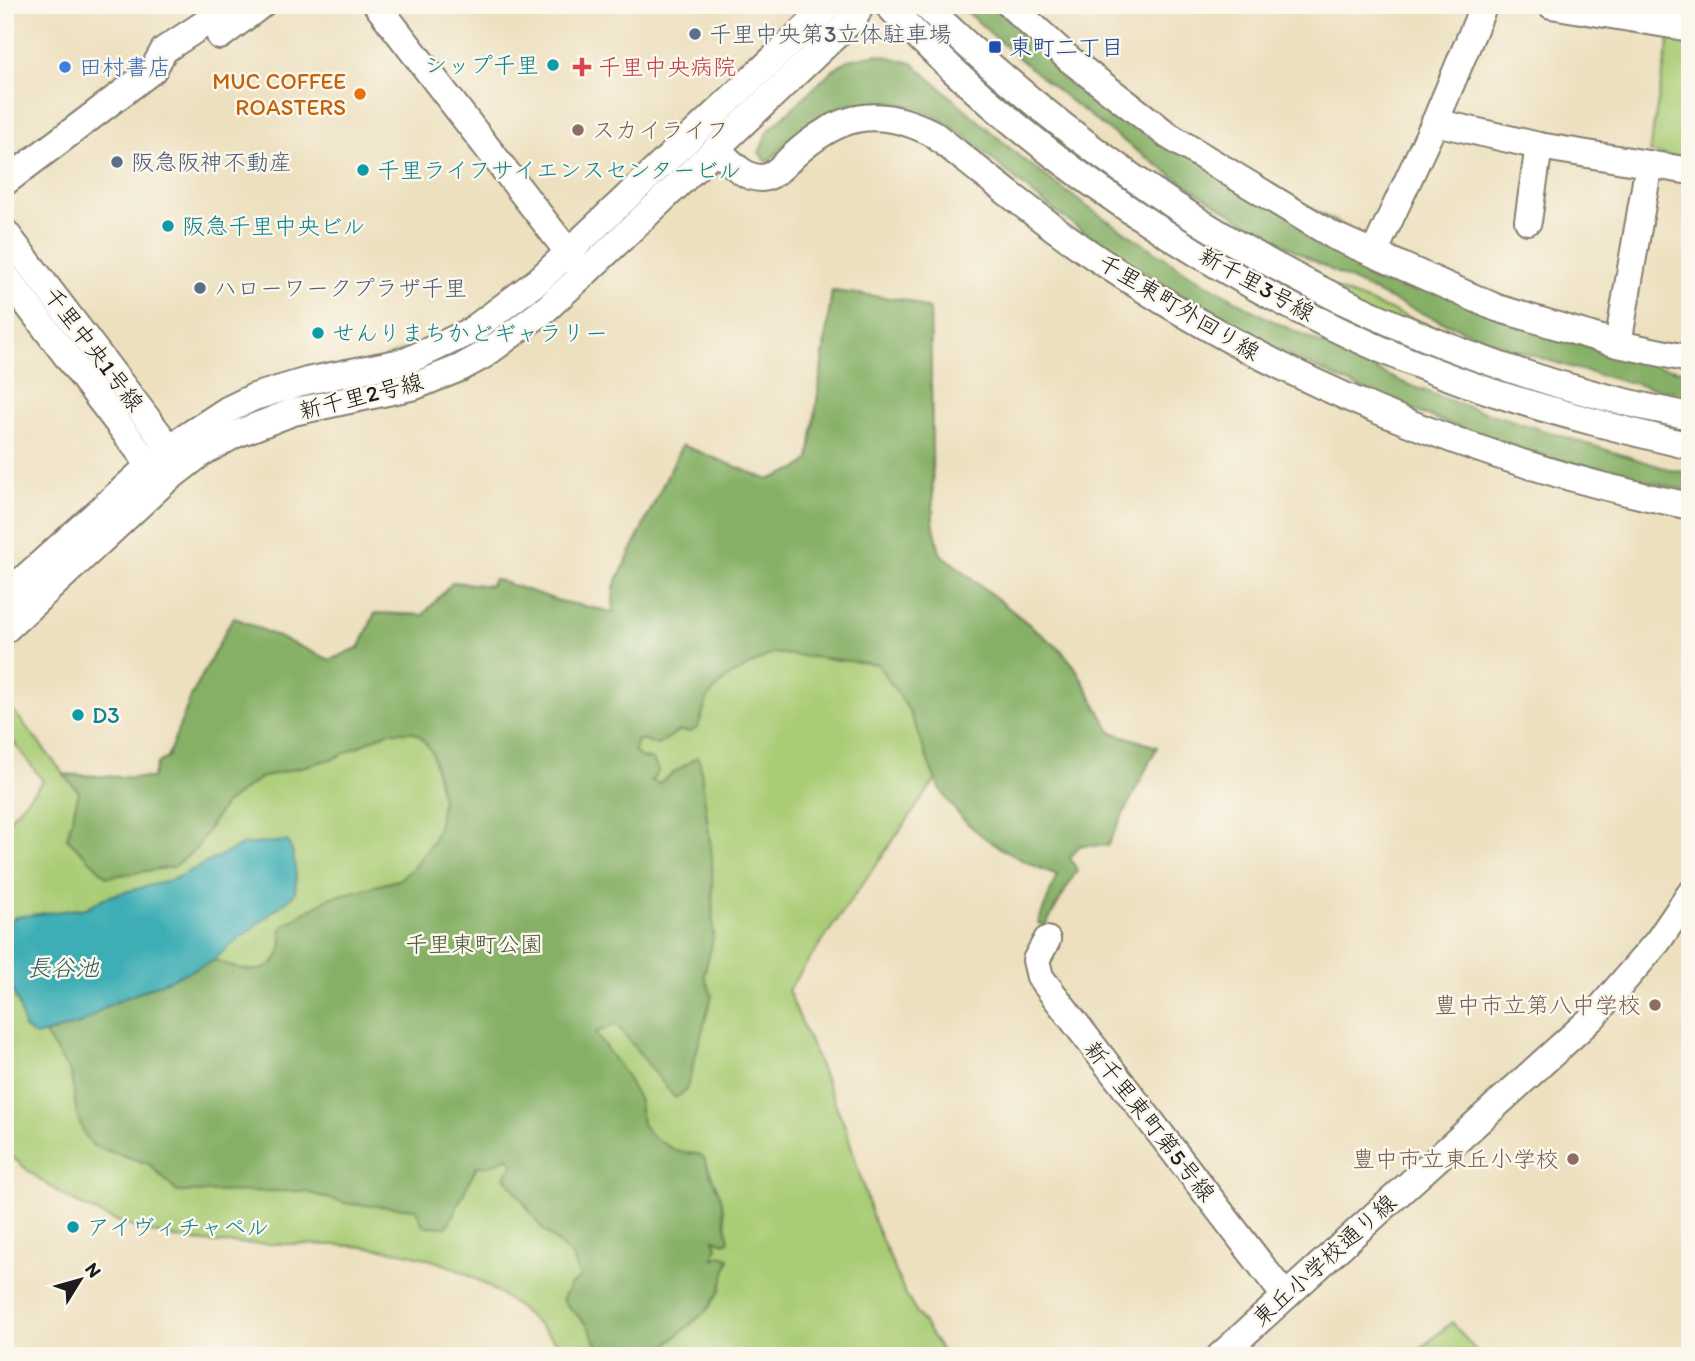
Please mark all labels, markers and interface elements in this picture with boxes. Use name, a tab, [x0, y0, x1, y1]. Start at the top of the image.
place label: 千里中央第3立体駐車場	[709, 20, 952, 48]
marker: 千里中央第3立体駐車場	[687, 26, 703, 42]
place label: 東町二丁目	[1009, 33, 1124, 61]
marker: 東町二丁目	[987, 39, 1003, 55]
place label: シップ千里	[424, 51, 539, 79]
place label: 田村書店	[79, 53, 171, 81]
place label: 千里中央病院	[598, 53, 736, 81]
marker: シップ千里	[545, 57, 561, 73]
marker: 千里中央病院	[572, 57, 592, 77]
marker: 田村書店	[57, 59, 73, 75]
place label: MUC COFFEE ROASTERS	[212, 67, 346, 121]
marker: MUC COFFEE ROASTERS	[352, 86, 368, 102]
place label: スカイライフ	[592, 116, 729, 144]
marker: スカイライフ	[570, 122, 586, 138]
place label: 阪急阪神不動産	[131, 148, 292, 176]
marker: 阪急阪神不動産	[109, 154, 125, 170]
place label: 千里ライフサイエンスセンタービル	[377, 156, 741, 184]
marker: 千里ライフサイエンスセンタービル	[355, 162, 371, 178]
place label: 阪急千里中央ビル	[182, 212, 366, 240]
marker: 阪急千里中央ビル	[160, 218, 176, 234]
street label: 新千里3号線	[1194, 241, 1320, 327]
street label: 千里東町外回り線	[1093, 248, 1265, 366]
place label: ハローワークプラザ千里	[214, 274, 467, 302]
marker: ハローワークプラザ千里	[192, 280, 208, 296]
street label: 千里中央1号線	[38, 281, 150, 417]
place label: せんりまちかどギャラリー	[332, 319, 608, 347]
marker: せんりまちかどギャラリー	[310, 325, 326, 341]
street label: 新千里2号線	[296, 367, 426, 425]
place label: D3	[92, 701, 120, 729]
marker: D3	[70, 707, 86, 723]
park label: 千里東町公園	[405, 930, 543, 958]
water label: 長谷池	[27, 953, 100, 982]
place label: 豊中市立第八中学校	[1434, 991, 1641, 1019]
marker: 豊中市立第八中学校	[1647, 997, 1663, 1013]
street label: 新千里東町第5号線	[1079, 1035, 1221, 1207]
place label: 豊中市立東丘小学校	[1352, 1145, 1559, 1173]
marker: 豊中市立東丘小学校	[1565, 1151, 1581, 1167]
street label: 東丘小学校通り線	[1246, 1188, 1402, 1332]
place label: アイヴィチャペル	[87, 1213, 269, 1241]
marker: アイヴィチャペル	[65, 1219, 81, 1235]
north arrow	[46, 1246, 116, 1316]
text: N	[80, 1258, 106, 1282]

